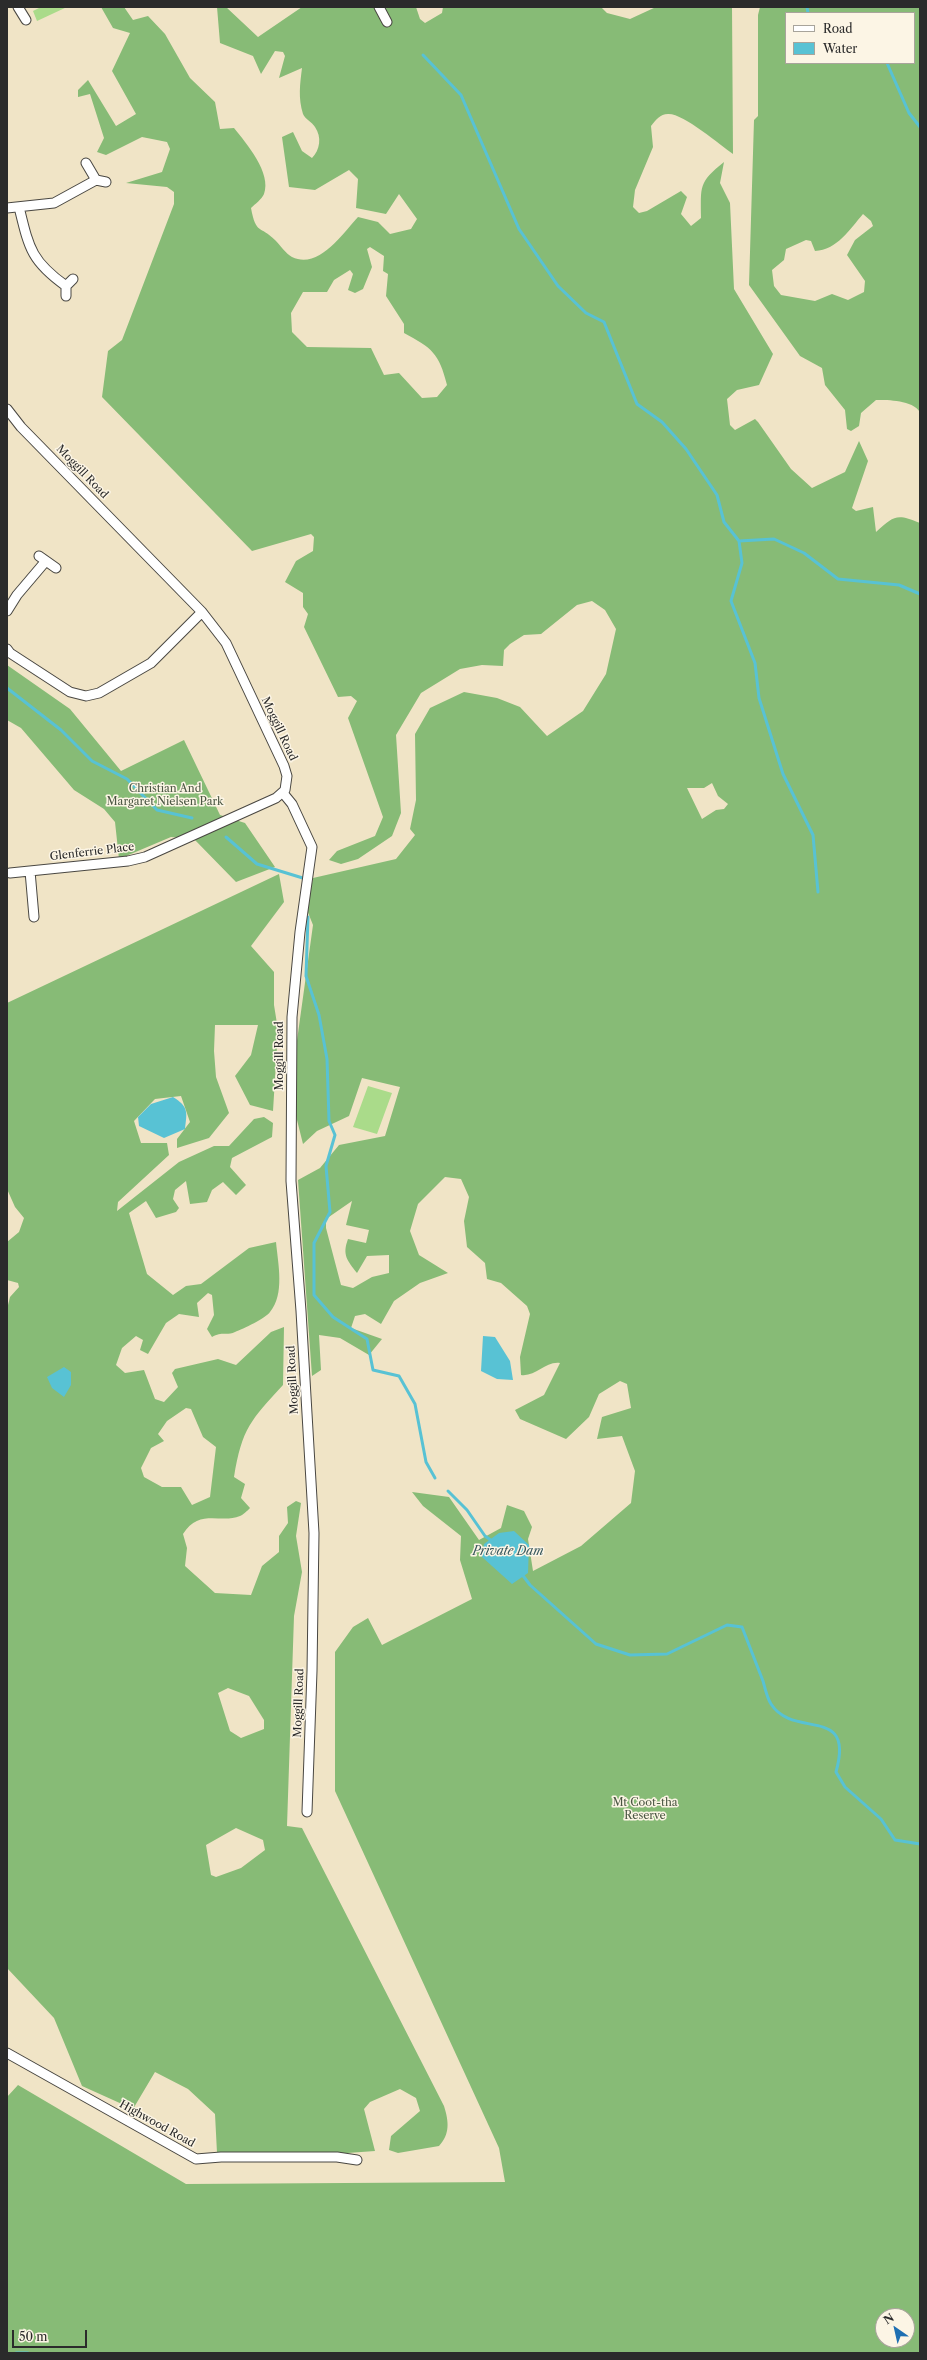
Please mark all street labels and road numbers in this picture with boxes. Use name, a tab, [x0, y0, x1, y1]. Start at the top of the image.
street label: Moggill Road	[53, 443, 111, 501]
street label: Moggill Road	[258, 695, 300, 763]
street label: Glenferrie Place	[49, 840, 135, 864]
street label: Moggill Road	[273, 1021, 287, 1091]
street label: Moggill Road	[285, 1345, 301, 1415]
street label: Moggill Road	[291, 1668, 307, 1738]
street label: Highwood Road	[117, 2098, 197, 2150]

